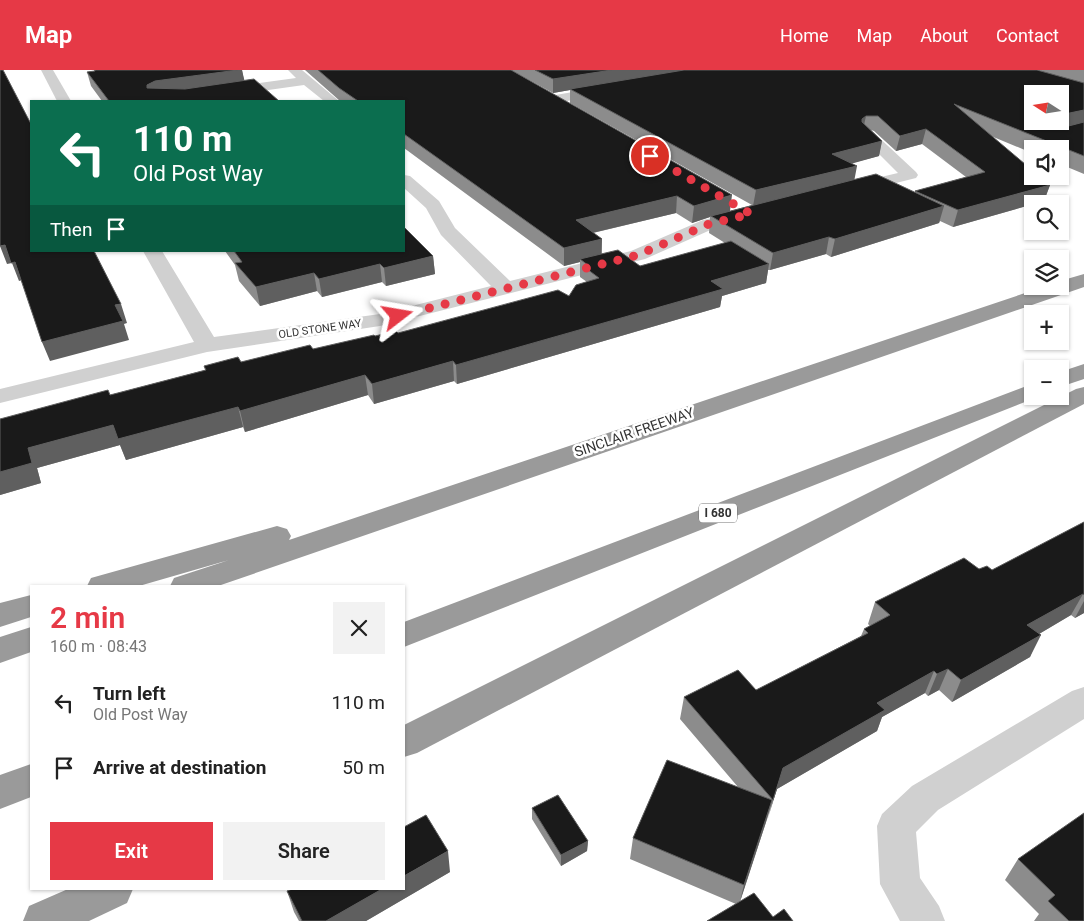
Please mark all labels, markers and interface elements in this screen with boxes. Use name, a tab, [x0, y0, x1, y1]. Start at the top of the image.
text: Map	[25, 21, 72, 49]
text: Home	[780, 25, 829, 46]
text: Map	[857, 25, 892, 46]
text: About	[920, 25, 968, 46]
text: Contact	[996, 25, 1059, 46]
north arrow	[1024, 85, 1069, 130]
map controls	[1024, 85, 1069, 405]
text: 110 m	[133, 119, 232, 160]
icon: left	[50, 120, 115, 185]
pin	[629, 135, 671, 177]
button: sound	[1024, 140, 1069, 185]
icon: arrive	[636, 142, 664, 170]
text: Old Post Way	[133, 161, 263, 186]
button: search	[1024, 195, 1069, 240]
icon: arrive	[102, 215, 130, 243]
text: Then	[50, 218, 92, 241]
button: layers	[1024, 250, 1069, 295]
position arrow	[371, 289, 423, 341]
button: +	[1024, 305, 1069, 350]
street label: OLD STONE WAY	[278, 317, 363, 341]
button: −	[1024, 360, 1069, 405]
street label: SINCLAIR FREEWAY	[572, 404, 696, 460]
road number: I 680	[699, 503, 737, 522]
text: 2 min	[50, 600, 125, 635]
button: close	[333, 602, 385, 654]
text: 160 m · 08:43	[50, 637, 147, 656]
text: Turn left	[93, 682, 166, 705]
icon: left	[50, 689, 78, 717]
text: 110 m	[332, 691, 385, 714]
text: Old Post Way	[93, 705, 188, 724]
icon: arrive	[50, 754, 78, 782]
text: Arrive at destination	[93, 756, 266, 779]
text: 50 m	[342, 756, 385, 779]
button: Exit	[50, 822, 213, 880]
button: Share	[223, 822, 385, 880]

